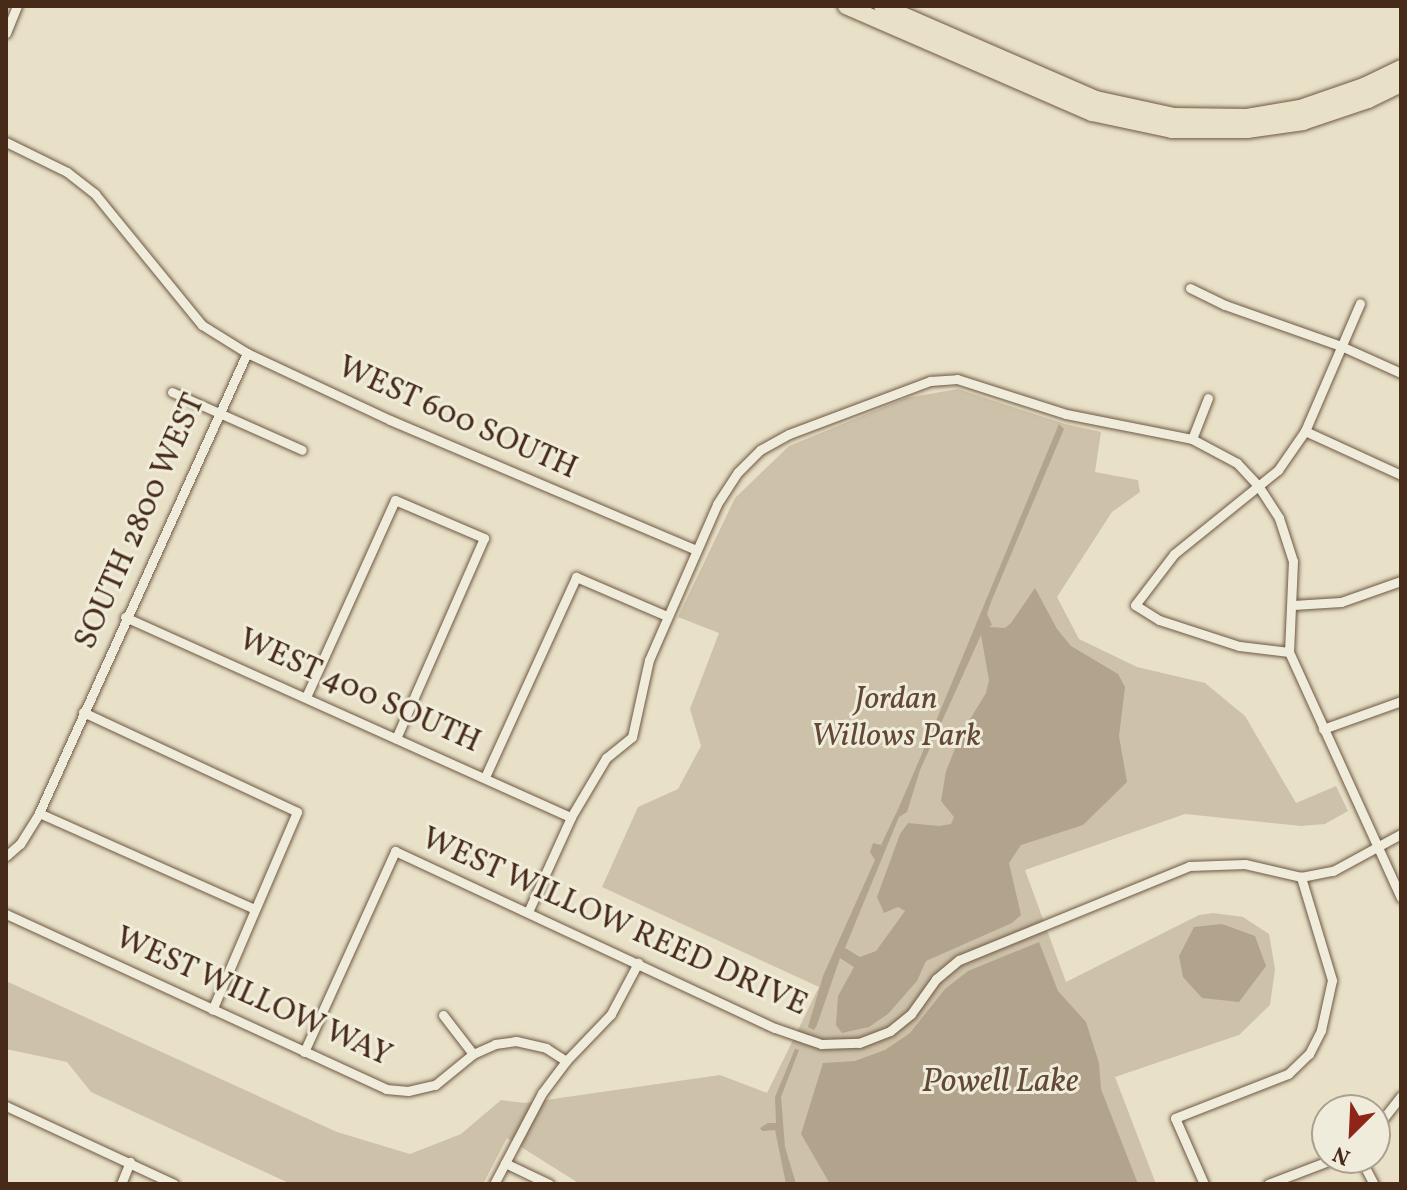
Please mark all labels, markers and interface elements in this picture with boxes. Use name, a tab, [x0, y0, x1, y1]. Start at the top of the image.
street label: WEST 600 SOUTH	[331, 349, 583, 489]
street label: SOUTH 2800 WEST	[67, 388, 215, 656]
street label: WEST 400 SOUTH	[232, 621, 486, 763]
park label: Jordan Willows Park	[811, 682, 981, 757]
street label: WEST WILLOW REED DRIVE	[414, 820, 814, 1026]
street label: WEST WILLOW WAY	[107, 919, 399, 1077]
water label: Powell Lake	[922, 1063, 1078, 1103]
north arrow	[1311, 1094, 1391, 1174]
text: N	[1328, 1137, 1355, 1172]

